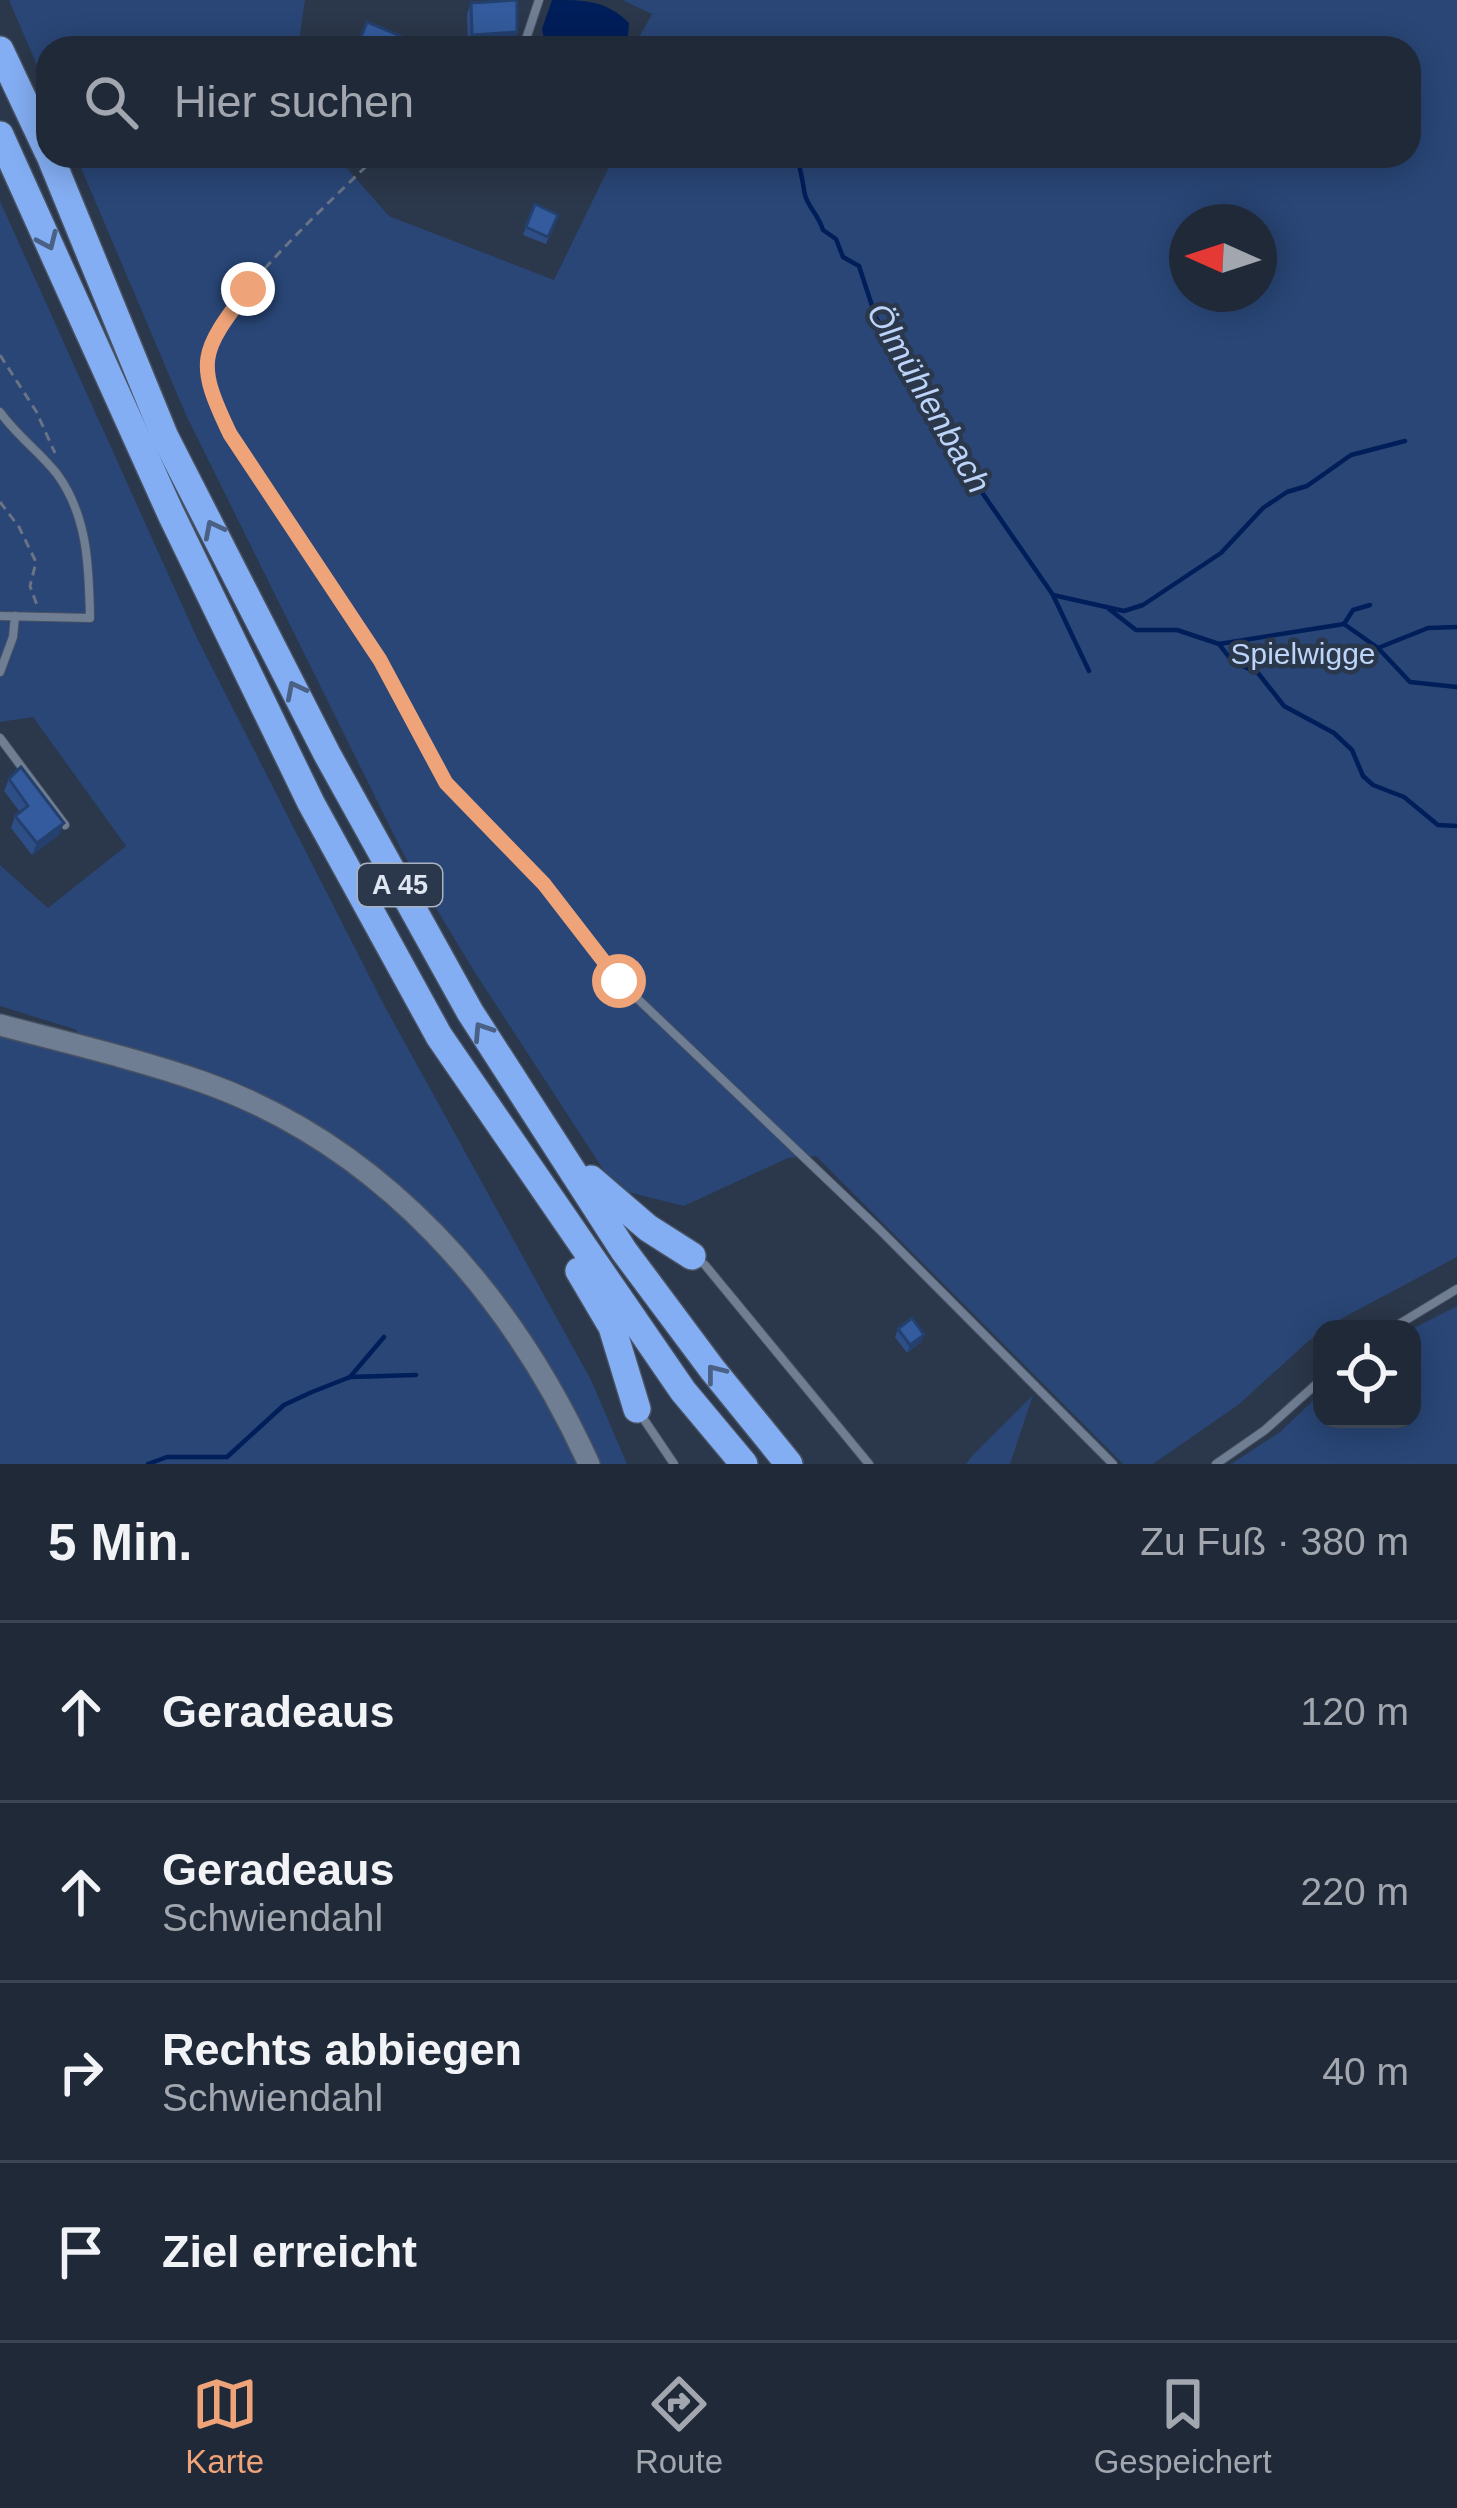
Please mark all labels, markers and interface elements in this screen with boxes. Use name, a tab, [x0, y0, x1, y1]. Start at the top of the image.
search box	[36, 36, 1421, 168]
icon: search	[78, 69, 144, 135]
text: Hier suchen	[174, 76, 414, 127]
north arrow	[1169, 204, 1277, 312]
one-way arrow	[34, 229, 58, 250]
route end	[221, 262, 275, 316]
water label: Ölmühlenbach	[860, 297, 998, 499]
one-way arrow	[204, 519, 227, 541]
park label: Spielwigge	[1230, 637, 1376, 670]
one-way arrow	[286, 680, 309, 702]
road number: A 45	[358, 864, 442, 906]
route start	[592, 954, 646, 1008]
one-way arrow	[475, 1023, 497, 1045]
map controls	[1313, 1320, 1421, 1428]
button: locate	[1313, 1320, 1421, 1428]
one-way arrow	[708, 1365, 729, 1387]
text: 5 Min.	[48, 1514, 193, 1571]
text: Zu Fuß · 380 m	[1140, 1520, 1409, 1563]
icon: ahead	[48, 1679, 114, 1745]
text: Geradeaus	[162, 1686, 395, 1737]
text: 120 m	[1301, 1690, 1409, 1733]
text: Geradeaus	[162, 1844, 395, 1895]
icon: ahead	[48, 1859, 114, 1925]
text: 220 m	[1301, 1870, 1409, 1913]
text: Schwiendahl	[162, 1896, 383, 1939]
text: Rechts abbiegen	[162, 2024, 522, 2075]
icon: right	[48, 2039, 114, 2105]
text: 40 m	[1322, 2050, 1409, 2093]
text: Schwiendahl	[162, 2076, 383, 2119]
icon: arrive	[48, 2219, 114, 2285]
text: Ziel erreicht	[162, 2226, 417, 2277]
tab: Karte	[185, 2371, 264, 2481]
tab: Route	[635, 2371, 723, 2481]
tab: Gespeichert	[1094, 2371, 1272, 2481]

